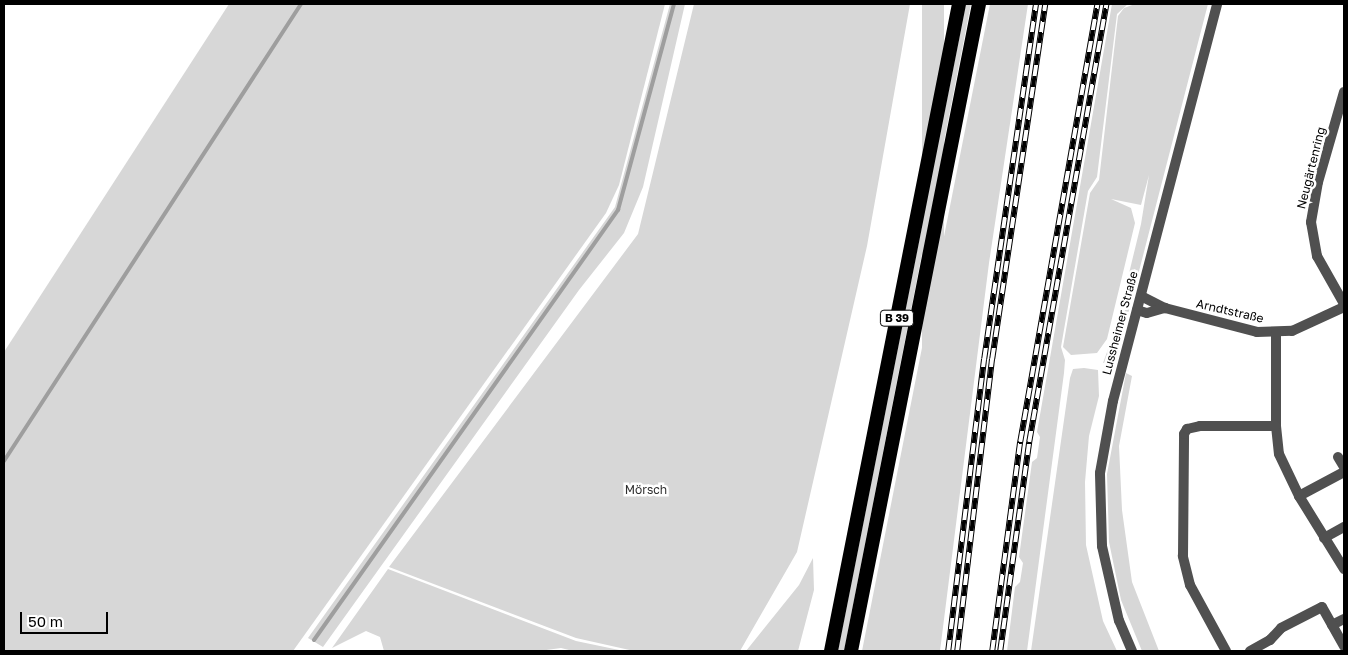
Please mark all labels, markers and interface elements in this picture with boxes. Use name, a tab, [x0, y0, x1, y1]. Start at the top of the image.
street label: Neugärtenring	[1294, 125, 1328, 211]
street label: Lussheimer Straße	[1099, 270, 1141, 376]
street label: Arndtstraße	[1195, 296, 1265, 326]
road number: B 39	[880, 310, 914, 326]
park label: Mörsch	[625, 483, 667, 497]
scale bar	[22, 602, 110, 634]
text: 50 m	[28, 612, 63, 630]

